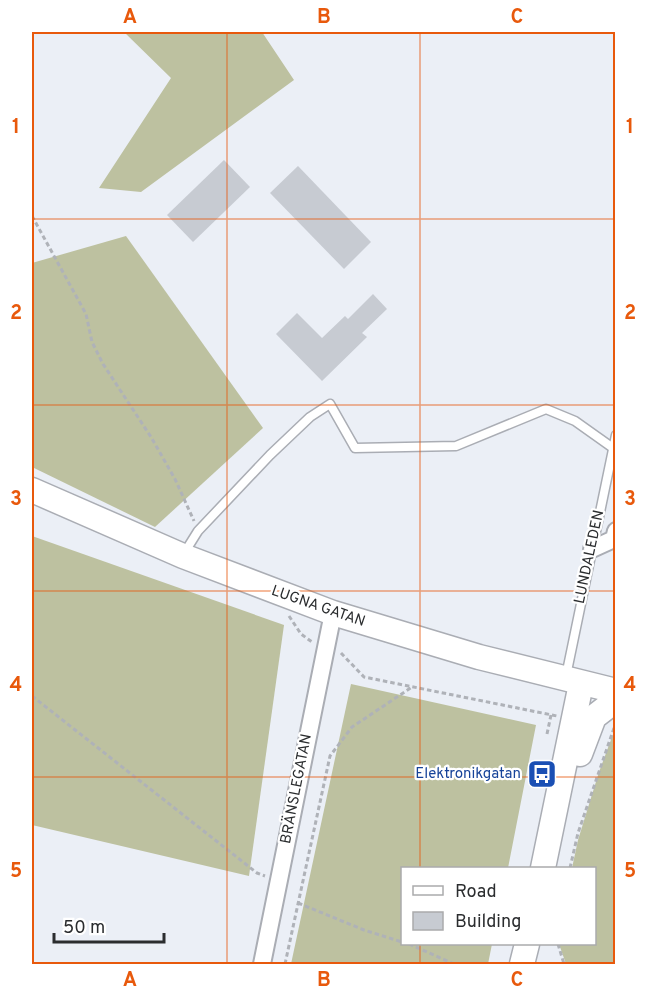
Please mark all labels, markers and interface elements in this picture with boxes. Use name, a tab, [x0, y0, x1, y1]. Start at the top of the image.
text: A	[123, 5, 137, 31]
text: B	[317, 5, 331, 31]
text: C	[511, 5, 523, 31]
text: 1	[12, 115, 20, 141]
text: 1	[626, 115, 634, 141]
text: 2	[10, 301, 22, 327]
text: 2	[624, 301, 636, 327]
text: 3	[10, 487, 22, 513]
text: 3	[624, 487, 636, 513]
street label: LUNDALEDEN	[571, 508, 609, 606]
street label: LUGNA GATAN	[268, 582, 368, 632]
text: 4	[10, 673, 22, 699]
text: 4	[624, 673, 636, 699]
street label: BRÄNSLEGATAN	[276, 732, 317, 846]
bus stop icon: Elektronikgatan	[526, 758, 558, 790]
place label: Elektronikgatan	[415, 765, 521, 784]
text: 5	[10, 859, 22, 885]
text: 5	[624, 859, 636, 885]
legend	[401, 867, 596, 945]
text: Road	[455, 881, 497, 904]
scale bar	[54, 906, 164, 944]
text: Building	[455, 911, 521, 934]
text: 50 m	[63, 917, 105, 940]
text: A	[123, 968, 137, 994]
text: B	[317, 968, 331, 994]
text: C	[511, 968, 523, 994]

